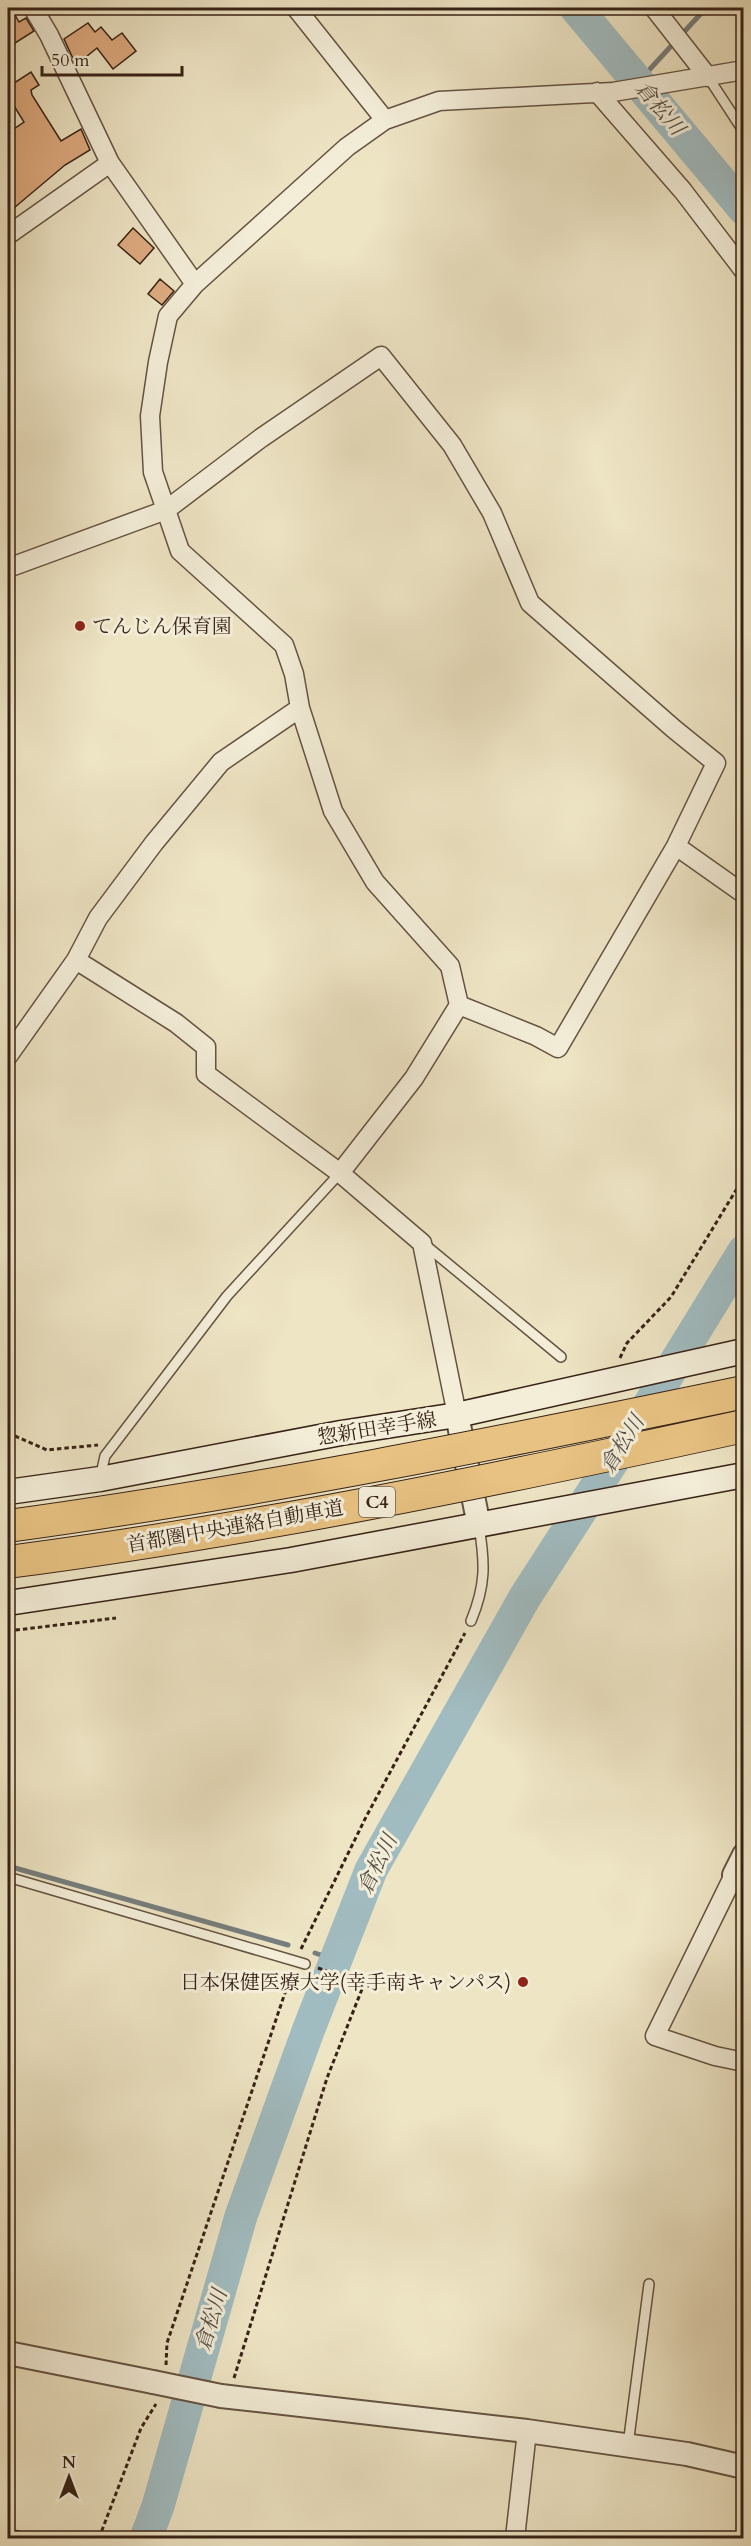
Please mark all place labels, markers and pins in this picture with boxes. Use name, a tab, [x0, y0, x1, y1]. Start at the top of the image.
place label: てんじん保育園	[92, 613, 232, 640]
marker: てんじん保育園	[73, 619, 87, 633]
place label: 日本保健医療大学(幸手南キャンパス)	[180, 1969, 511, 1996]
marker: 日本保健医療大学(幸手南キャンパス)	[516, 1975, 530, 1989]

